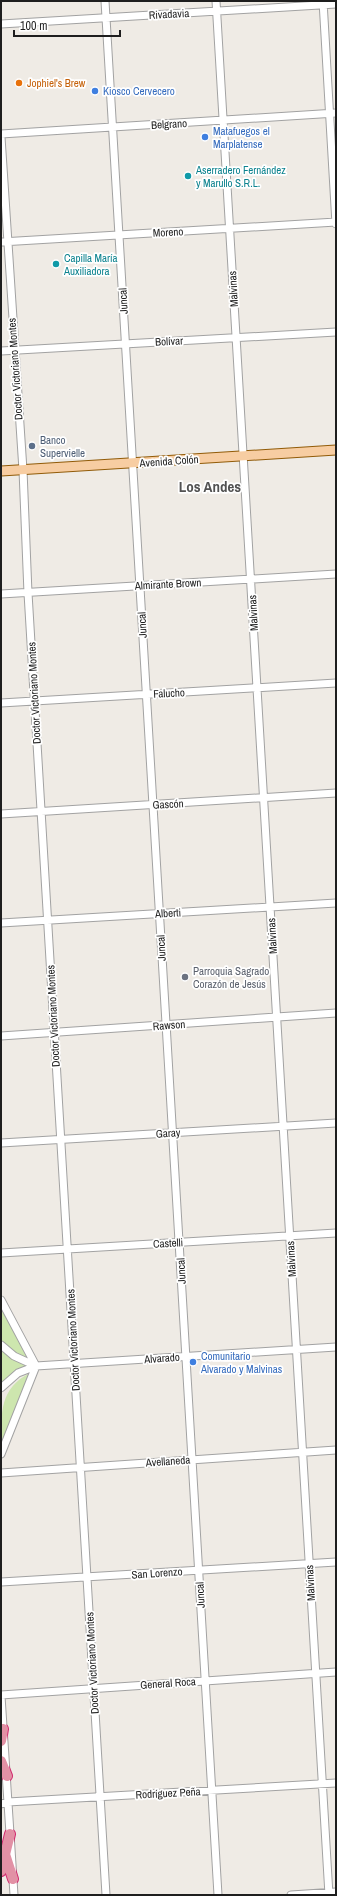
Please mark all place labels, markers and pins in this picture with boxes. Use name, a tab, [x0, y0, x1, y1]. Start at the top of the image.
place label: Jophiel's Brew	[27, 76, 86, 90]
marker: Jophiel's Brew	[14, 78, 24, 88]
place label: Kiosco Cervecero	[103, 84, 175, 98]
marker: Kiosco Cervecero	[90, 86, 100, 96]
place label: Matafuegos el Marplatense	[213, 124, 270, 151]
marker: Matafuegos el Marplatense	[200, 132, 210, 142]
place label: Aserradero Fernández y Marullo S.R.L.	[195, 163, 286, 190]
marker: Aserradero Fernández y Marullo S.R.L.	[183, 171, 193, 181]
place label: Capilla María Auxiliadora	[63, 251, 118, 278]
marker: Capilla María Auxiliadora	[51, 259, 61, 269]
place label: Banco Supervielle	[40, 433, 85, 460]
marker: Banco Supervielle	[27, 441, 37, 451]
place label: Parroquia Sagrado Corazón de Jesús	[193, 964, 269, 991]
marker: Parroquia Sagrado Corazón de Jesús	[180, 972, 190, 982]
place label: Comunitario Alvarado y Malvinas	[200, 1349, 283, 1376]
marker: Comunitario Alvarado y Malvinas	[188, 1357, 198, 1367]

